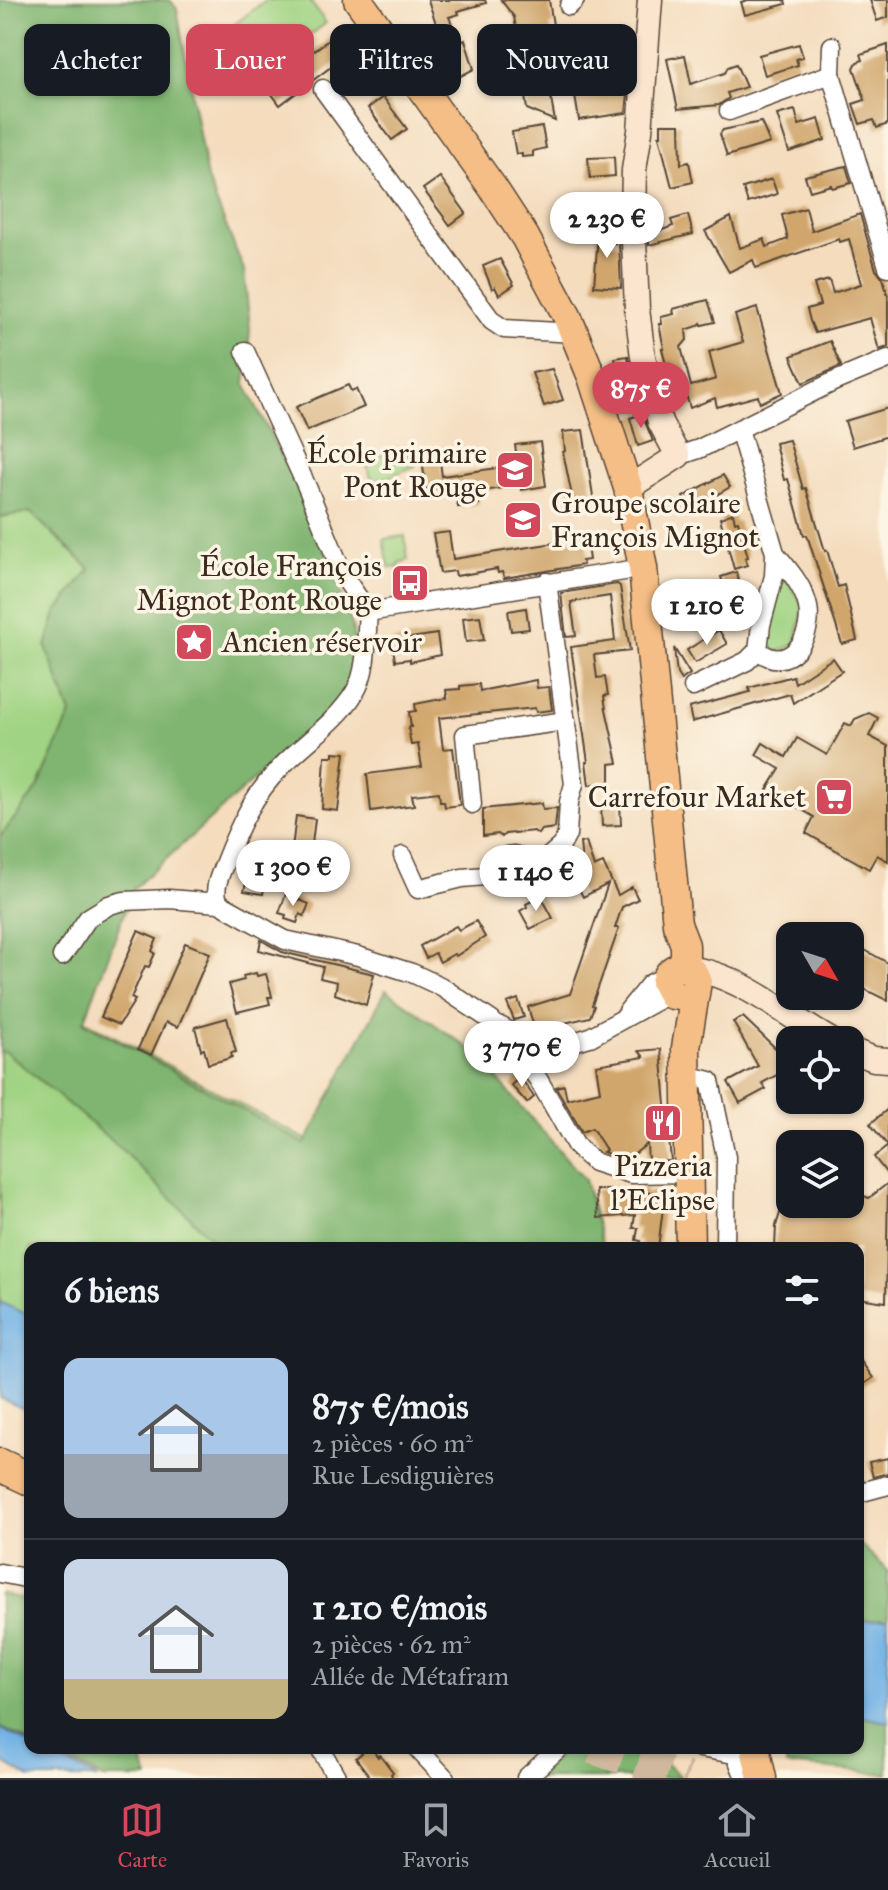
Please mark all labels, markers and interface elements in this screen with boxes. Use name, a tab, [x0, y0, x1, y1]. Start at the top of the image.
chip: Acheter	[24, 24, 170, 96]
chip: Louer	[186, 24, 314, 96]
chip: Filtres	[330, 24, 461, 96]
chip: Nouveau	[477, 24, 637, 96]
pin: 2 230 €	[533, 192, 681, 260]
text: 2 230 €	[568, 202, 646, 234]
pin: 875 €	[585, 362, 697, 430]
text: 875 €	[610, 372, 672, 404]
place label: École primaire Pont Rouge	[307, 434, 487, 505]
school or university icon: École primaire Pont Rouge	[494, 449, 536, 491]
place label: Groupe scolaire François Mignot	[551, 485, 759, 555]
school or university icon: Groupe scolaire François Mignot	[502, 499, 544, 541]
place label: École François Mignot Pont Rouge	[137, 547, 382, 618]
bus stop icon: École François Mignot Pont Rouge	[389, 562, 431, 604]
pin: 1 210 €	[633, 579, 781, 647]
text: 1 210 €	[669, 589, 745, 621]
place icon: Ancien réservoir	[173, 621, 215, 663]
place label: Ancien réservoir	[220, 624, 423, 660]
supermarket icon: Carrefour Market	[813, 776, 855, 818]
place label: Carrefour Market	[588, 779, 806, 815]
pin: 1 300 €	[219, 840, 367, 908]
pin: 1 140 €	[462, 845, 610, 913]
text: 1 300 €	[254, 850, 332, 882]
text: 1 140 €	[497, 855, 575, 887]
north arrow	[776, 922, 864, 1010]
map controls	[776, 922, 864, 1218]
pin: 3 770 €	[448, 1021, 596, 1089]
button: locate	[776, 1026, 864, 1114]
text: 3 770 €	[482, 1031, 562, 1063]
restaurant icon: Pizzeria l'Eclipse	[642, 1102, 684, 1144]
button: layers	[776, 1130, 864, 1218]
place label: Pizzeria l'Eclipse	[611, 1148, 715, 1218]
icon: filters	[780, 1268, 824, 1312]
text: 6 biens	[64, 1270, 159, 1311]
text: 875 €/mois	[312, 1386, 469, 1427]
icon: home	[128, 1390, 224, 1486]
text: 2 pièces · 60 m²	[312, 1427, 473, 1459]
text: Rue Lesdiguières	[312, 1459, 494, 1491]
text: 1 210 €/mois	[312, 1587, 487, 1628]
icon: home	[128, 1591, 224, 1687]
text: 2 pièces · 62 m²	[312, 1628, 471, 1660]
text: Allée de Métafram	[312, 1660, 509, 1692]
tab: Carte	[118, 1798, 167, 1873]
tab: Favoris	[402, 1798, 469, 1873]
tab: Accueil	[704, 1798, 770, 1873]

